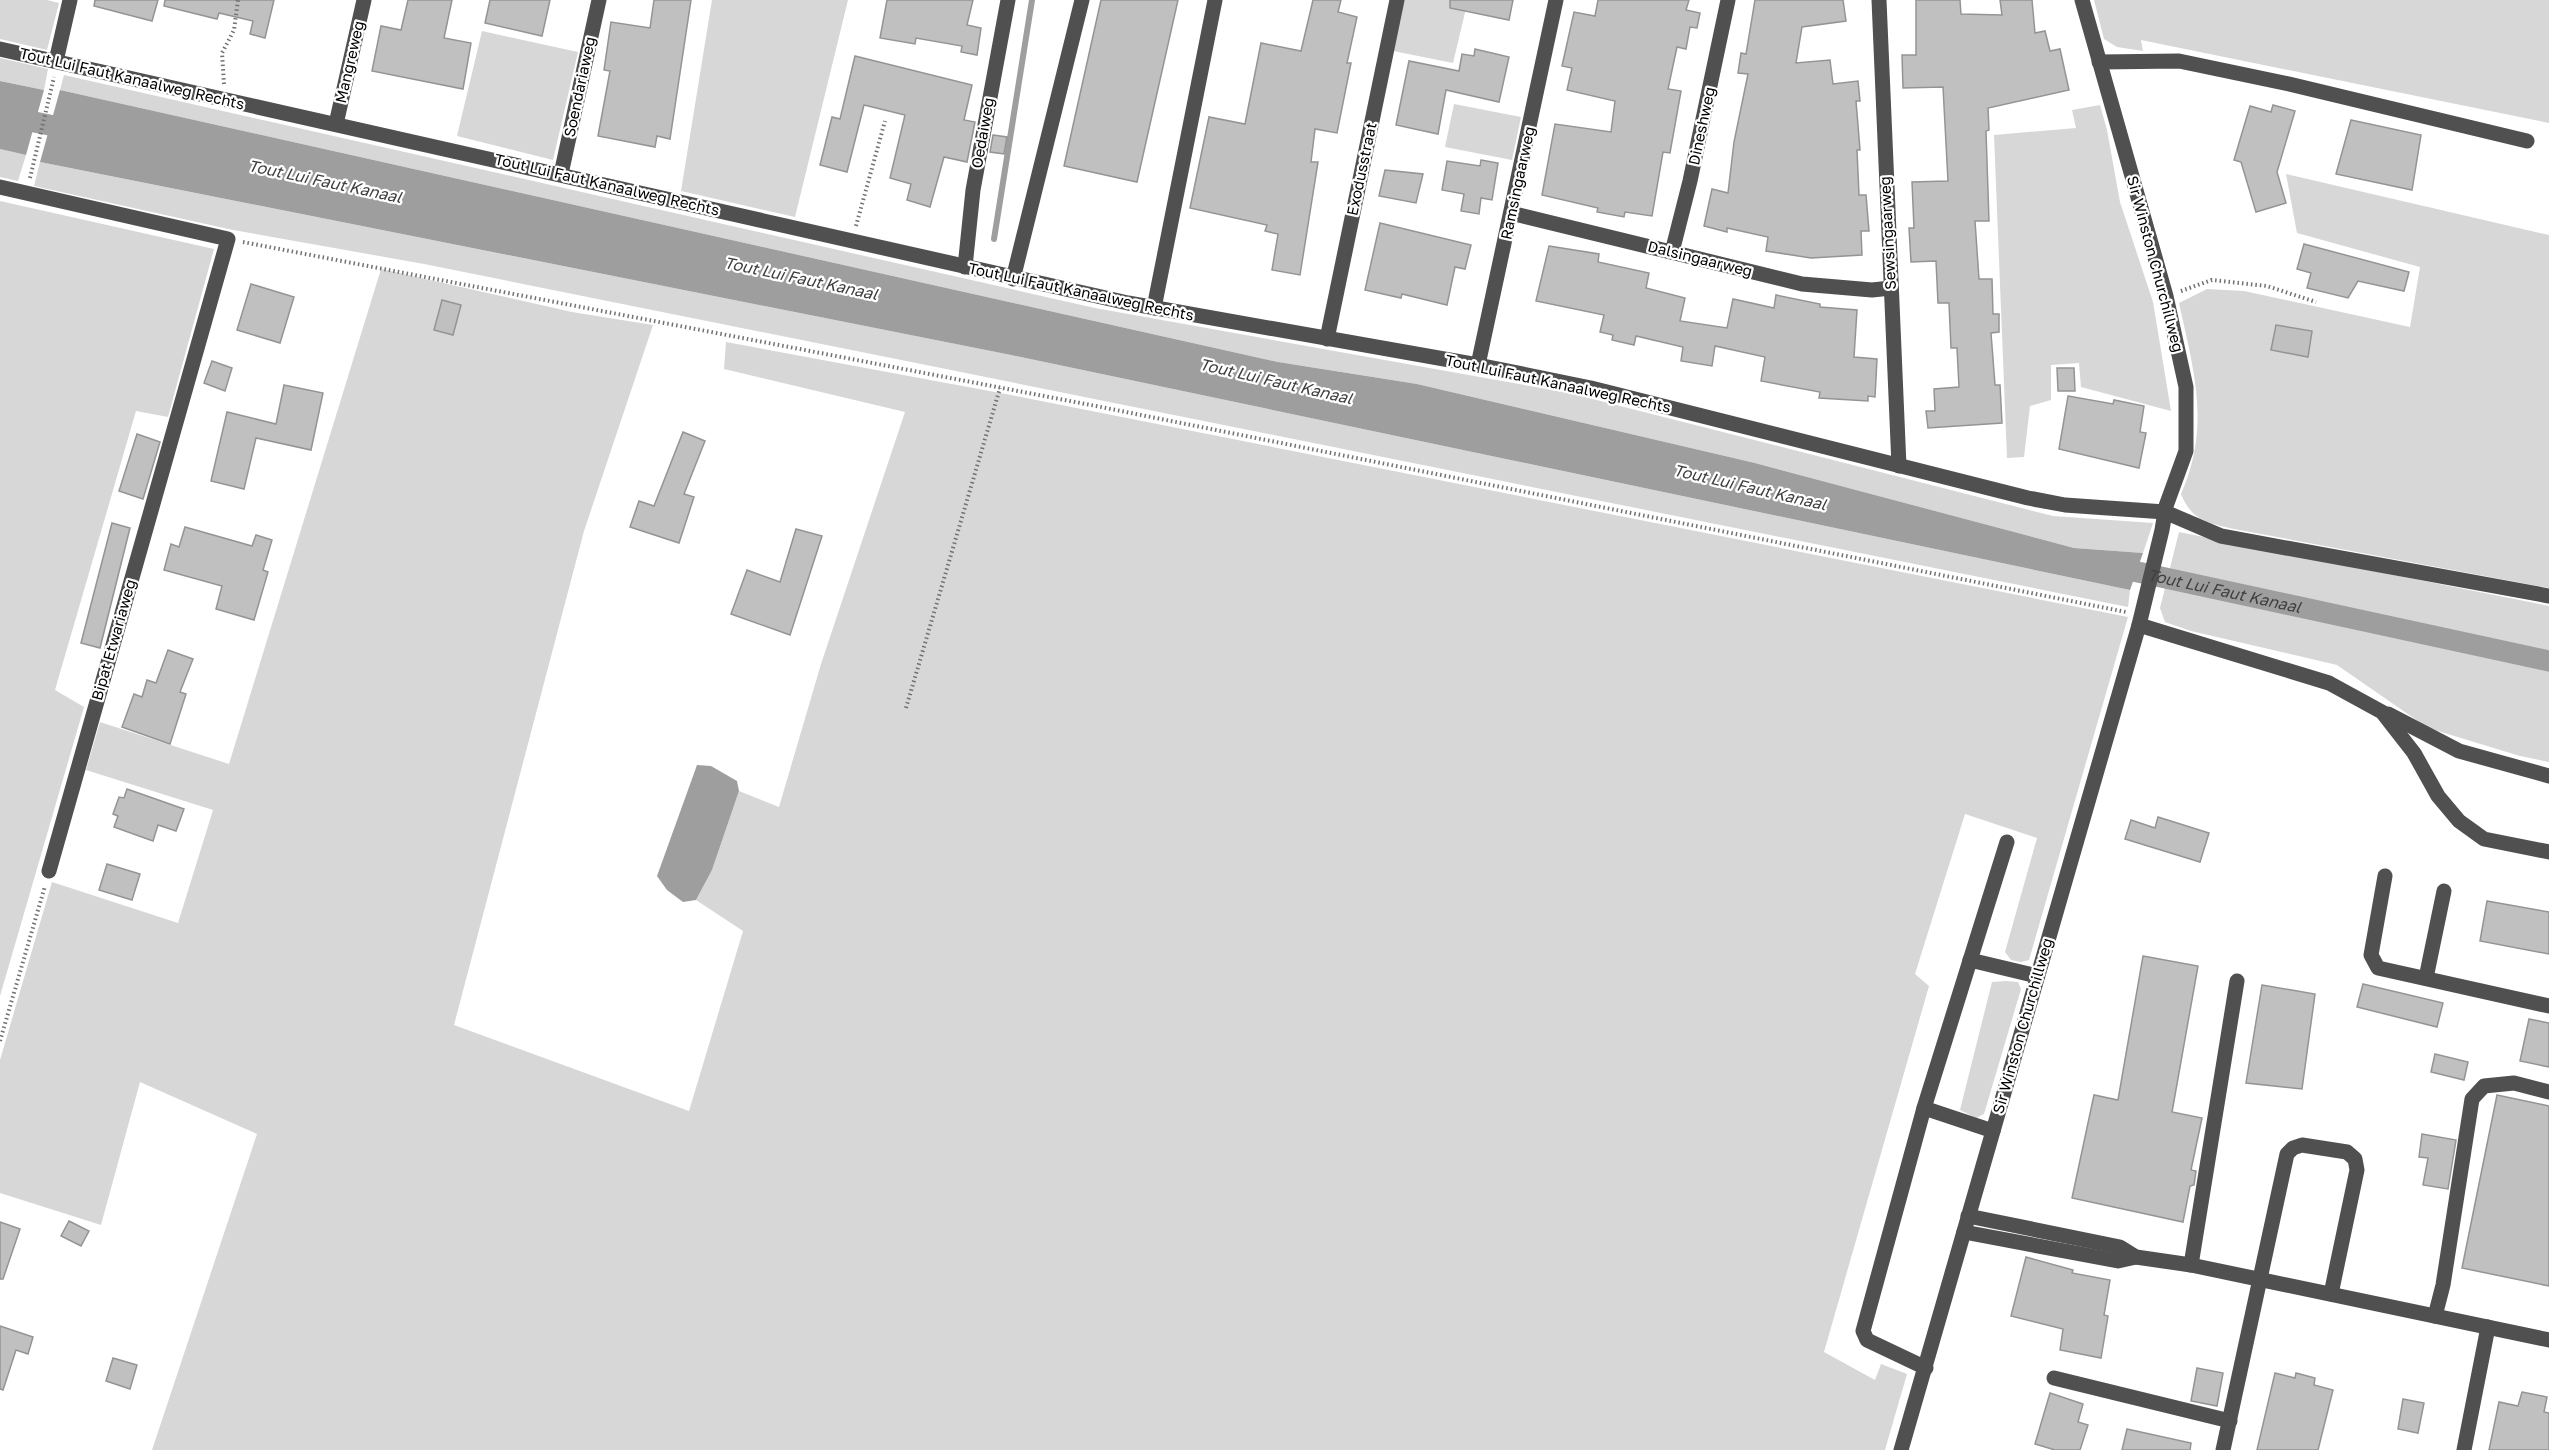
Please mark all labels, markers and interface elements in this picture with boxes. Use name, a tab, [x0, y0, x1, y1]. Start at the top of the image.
street label: Mangreweg	[331, 19, 367, 105]
street label: Soendariaweg	[560, 35, 598, 139]
street label: Tout Lui Faut Kanaalweg Rechts	[18, 43, 246, 113]
street label: Dineshweg	[1684, 85, 1718, 166]
street label: Oedaiweg	[967, 96, 997, 170]
street label: Exodusstraat	[1342, 121, 1380, 217]
street label: Ramsingaarweg	[1496, 125, 1538, 241]
street label: Tout Lui Faut Kanaalweg Rechts	[493, 149, 721, 219]
water label: Tout Lui Faut Kanaal	[247, 155, 404, 207]
street label: Sir Winston Churchillweg	[2124, 174, 2188, 354]
street label: Sewsingaarweg	[1875, 176, 1899, 290]
street label: Dalsingaarweg	[1646, 236, 1754, 280]
water label: Tout Lui Faut Kanaal	[723, 252, 880, 304]
street label: Tout Lui Faut Kanaalweg Rechts	[967, 258, 1196, 324]
street label: Tout Lui Faut Kanaalweg Rechts	[1444, 350, 1673, 416]
water label: Tout Lui Faut Kanaal	[1198, 354, 1355, 409]
water label: Tout Lui Faut Kanaal	[1672, 460, 1829, 515]
water label: Tout Lui Faut Kanaal	[2146, 564, 2304, 617]
street label: Bipat Etwariaweg	[87, 577, 139, 702]
street label: Sir Winston Churchillweg	[1988, 936, 2056, 1116]

